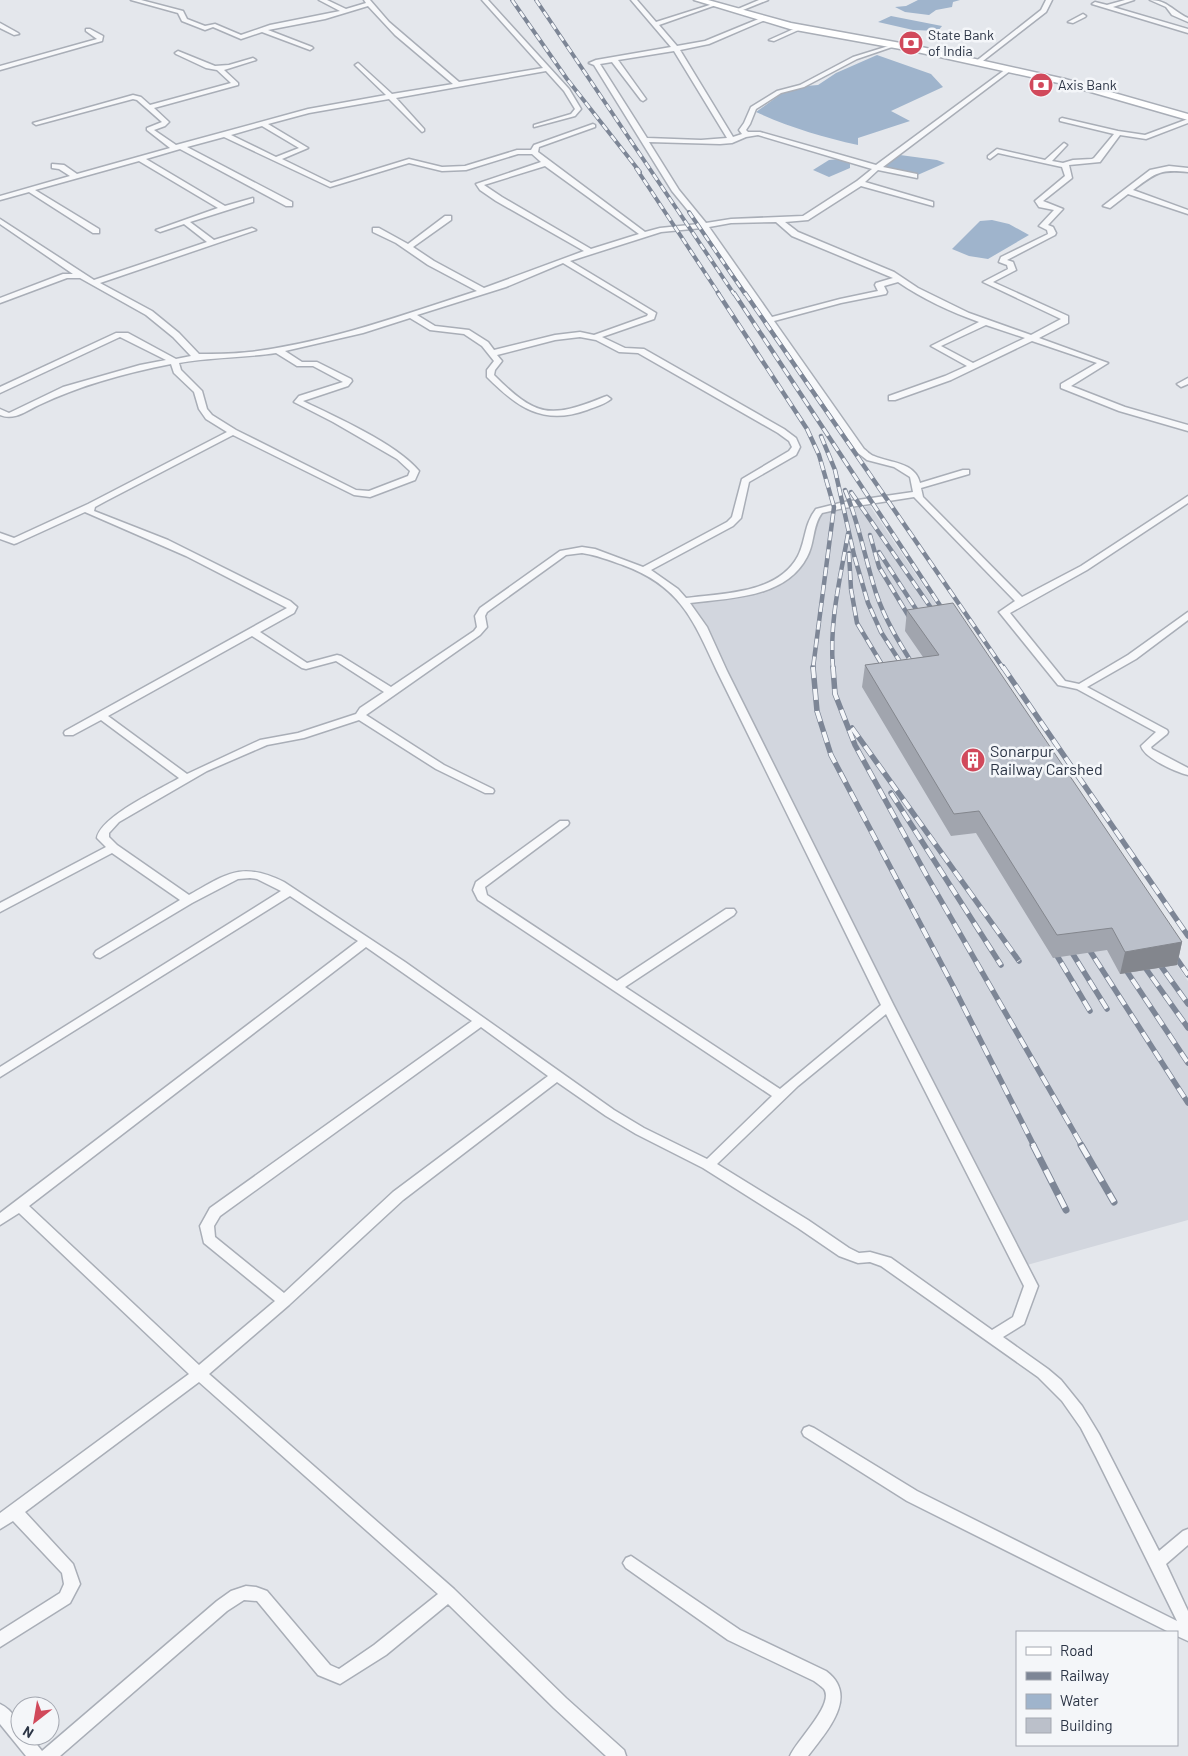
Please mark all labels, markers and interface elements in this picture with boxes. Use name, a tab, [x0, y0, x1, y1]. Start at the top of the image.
place label: State Bank of India	[928, 26, 994, 59]
bank icon: State Bank of India	[898, 30, 924, 56]
bank icon: Axis Bank	[1028, 72, 1054, 98]
place label: Axis Bank	[1058, 76, 1117, 93]
place label: Sonarpur Railway Carshed	[990, 741, 1103, 778]
building icon: Sonarpur Railway Carshed	[960, 747, 986, 773]
legend	[1016, 1631, 1178, 1746]
text: Road	[1060, 1641, 1093, 1659]
text: Railway	[1060, 1666, 1109, 1684]
text: Water	[1060, 1691, 1099, 1709]
north arrow	[10, 1696, 60, 1746]
text: Building	[1060, 1716, 1113, 1734]
text: N	[20, 1723, 36, 1742]

